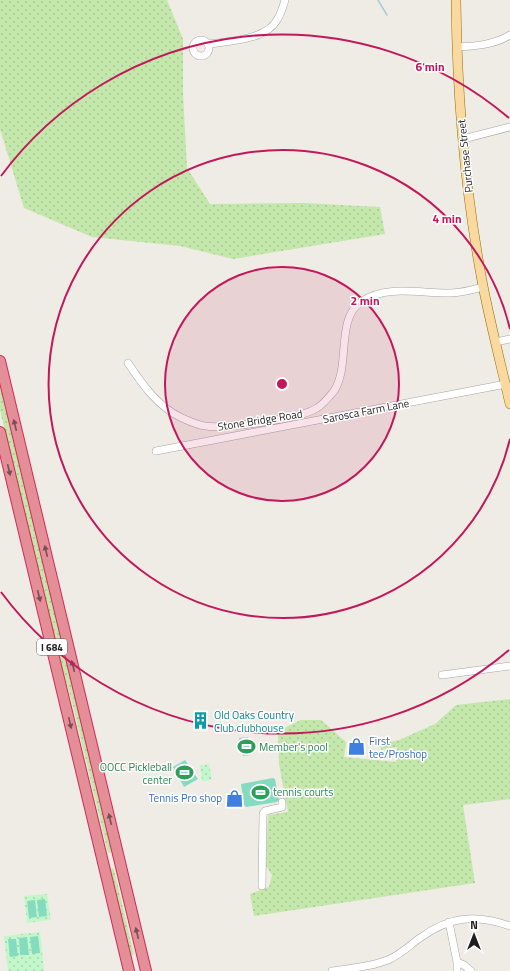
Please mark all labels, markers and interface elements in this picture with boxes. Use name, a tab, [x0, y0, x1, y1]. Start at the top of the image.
text: 6 min	[415, 57, 445, 76]
street label: Purchase Street	[453, 118, 477, 194]
text: 4 min	[432, 209, 462, 228]
text: 2 min	[350, 291, 380, 310]
centre of rings	[275, 377, 289, 391]
street label: Sarosca Farm Lane	[322, 395, 411, 427]
street label: Stone Bridge Road	[216, 405, 304, 435]
one-way arrow	[12, 419, 18, 431]
one-way arrow	[6, 464, 12, 476]
one-way arrow	[42, 545, 48, 557]
one-way arrow	[37, 590, 43, 603]
road number: I 684	[37, 639, 67, 655]
one-way arrow	[70, 660, 76, 672]
place label: Old Oaks Country Club clubhouse	[214, 707, 295, 736]
building icon: Old Oaks Country Club clubhouse	[191, 711, 211, 731]
one-way arrow	[67, 717, 73, 729]
place label: First tee/Proshop	[369, 733, 427, 762]
sports icon: Member's pool	[236, 737, 256, 757]
shop icon: First tee/Proshop	[346, 737, 366, 757]
place label: Member's pool	[259, 739, 328, 755]
place label: OOCC Pickleball center	[100, 759, 172, 788]
sports icon: OOCC Pickleball center	[175, 763, 195, 783]
sports icon: tennis courts	[250, 782, 270, 802]
place label: tennis courts	[273, 784, 333, 800]
shop icon: Tennis Pro shop	[225, 788, 245, 808]
place label: Tennis Pro shop	[149, 790, 222, 806]
one-way arrow	[107, 813, 113, 825]
north arrow	[454, 915, 494, 955]
text: N	[470, 917, 478, 933]
one-way arrow	[134, 927, 140, 939]

